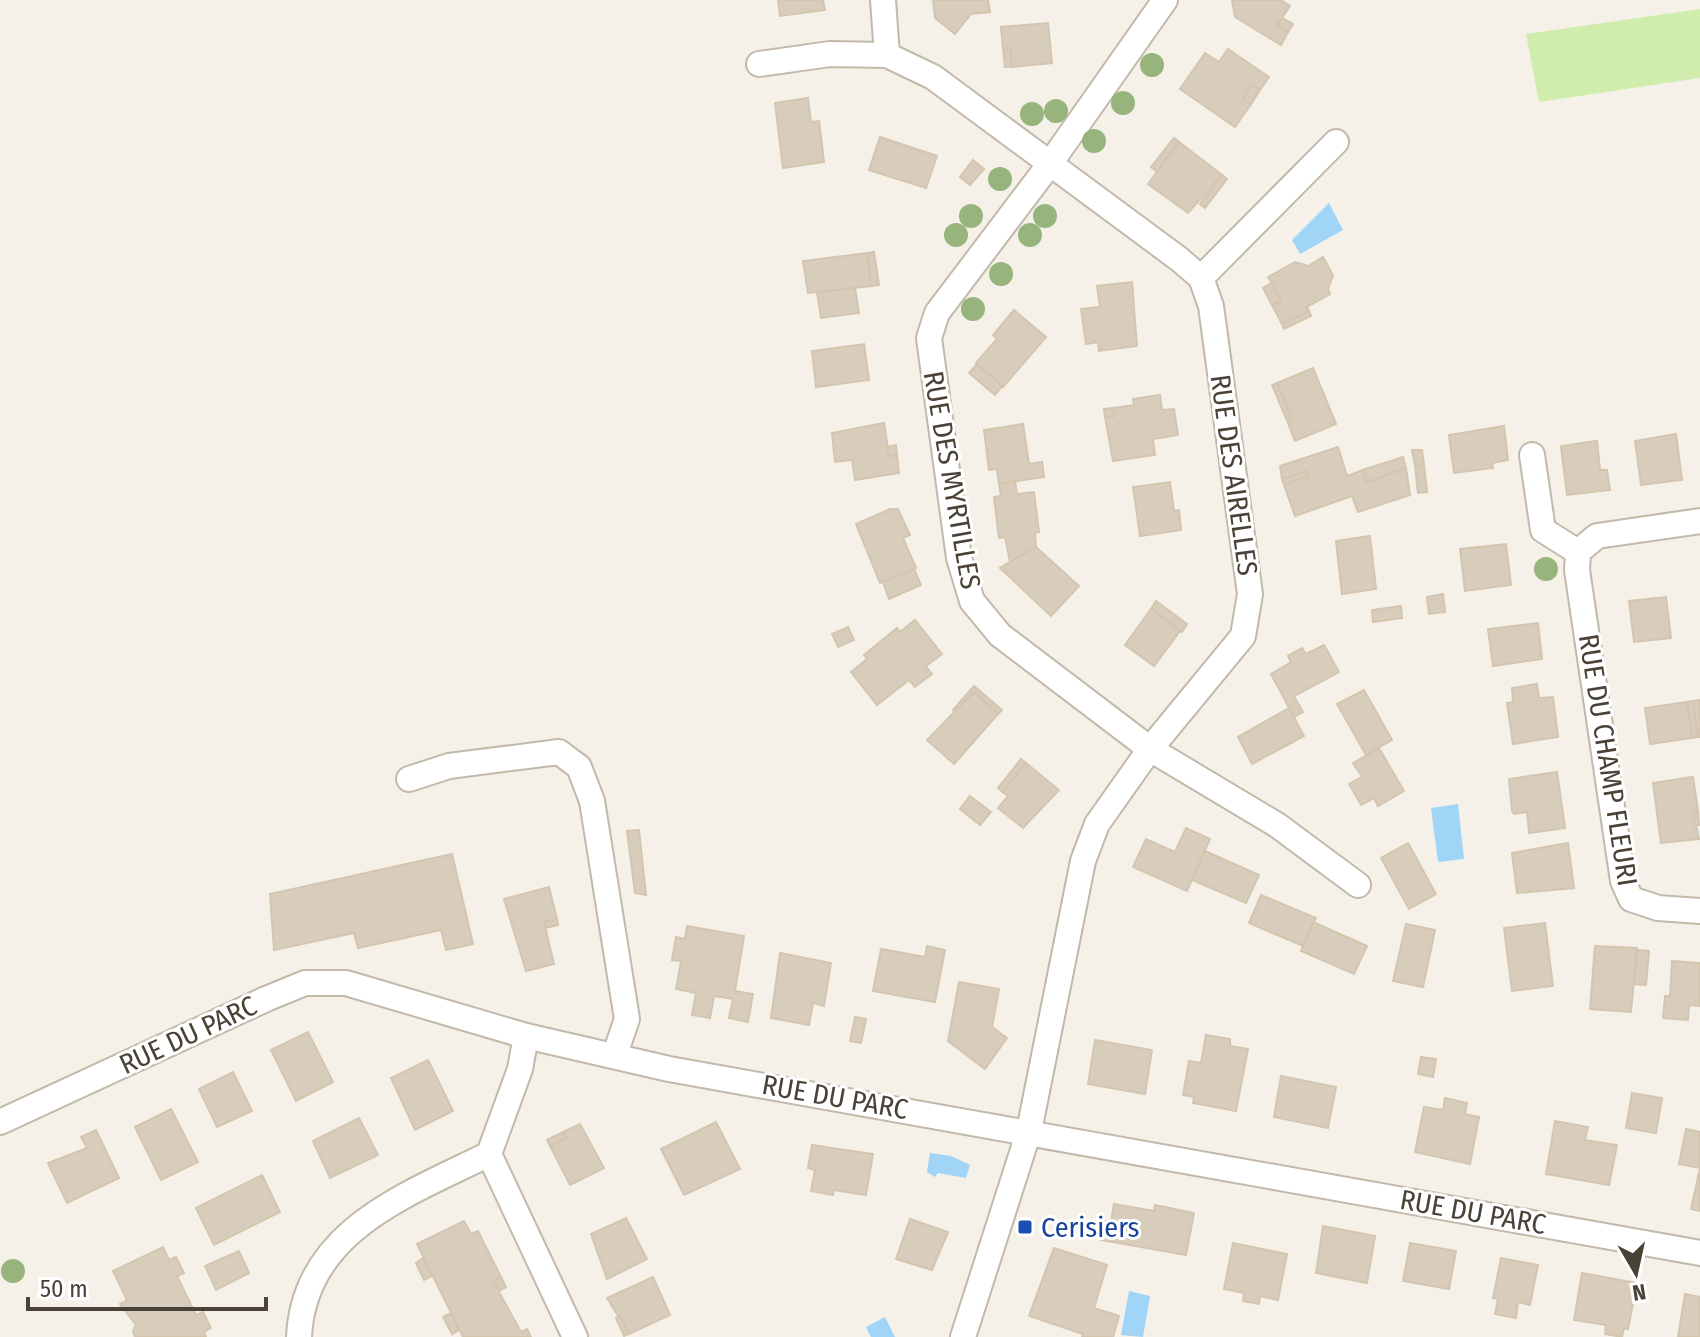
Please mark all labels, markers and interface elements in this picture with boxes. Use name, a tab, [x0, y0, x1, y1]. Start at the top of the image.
street label: RUE DES MYRTILLES	[917, 368, 987, 592]
street label: RUE DES AIRELLES	[1204, 372, 1264, 578]
street label: RUE DU CHAMP FLEURI	[1572, 632, 1644, 888]
street label: RUE DU PARC	[114, 989, 262, 1081]
street label: RUE DU PARC	[760, 1068, 910, 1126]
street label: RUE DU PARC	[1398, 1183, 1548, 1241]
place label: Cerisiers	[1041, 1211, 1140, 1244]
marker: Cerisiers	[1016, 1218, 1034, 1236]
north arrow	[1596, 1233, 1676, 1313]
scale bar	[28, 1261, 266, 1311]
text: 50 m	[40, 1275, 88, 1303]
text: N	[1630, 1278, 1648, 1307]

